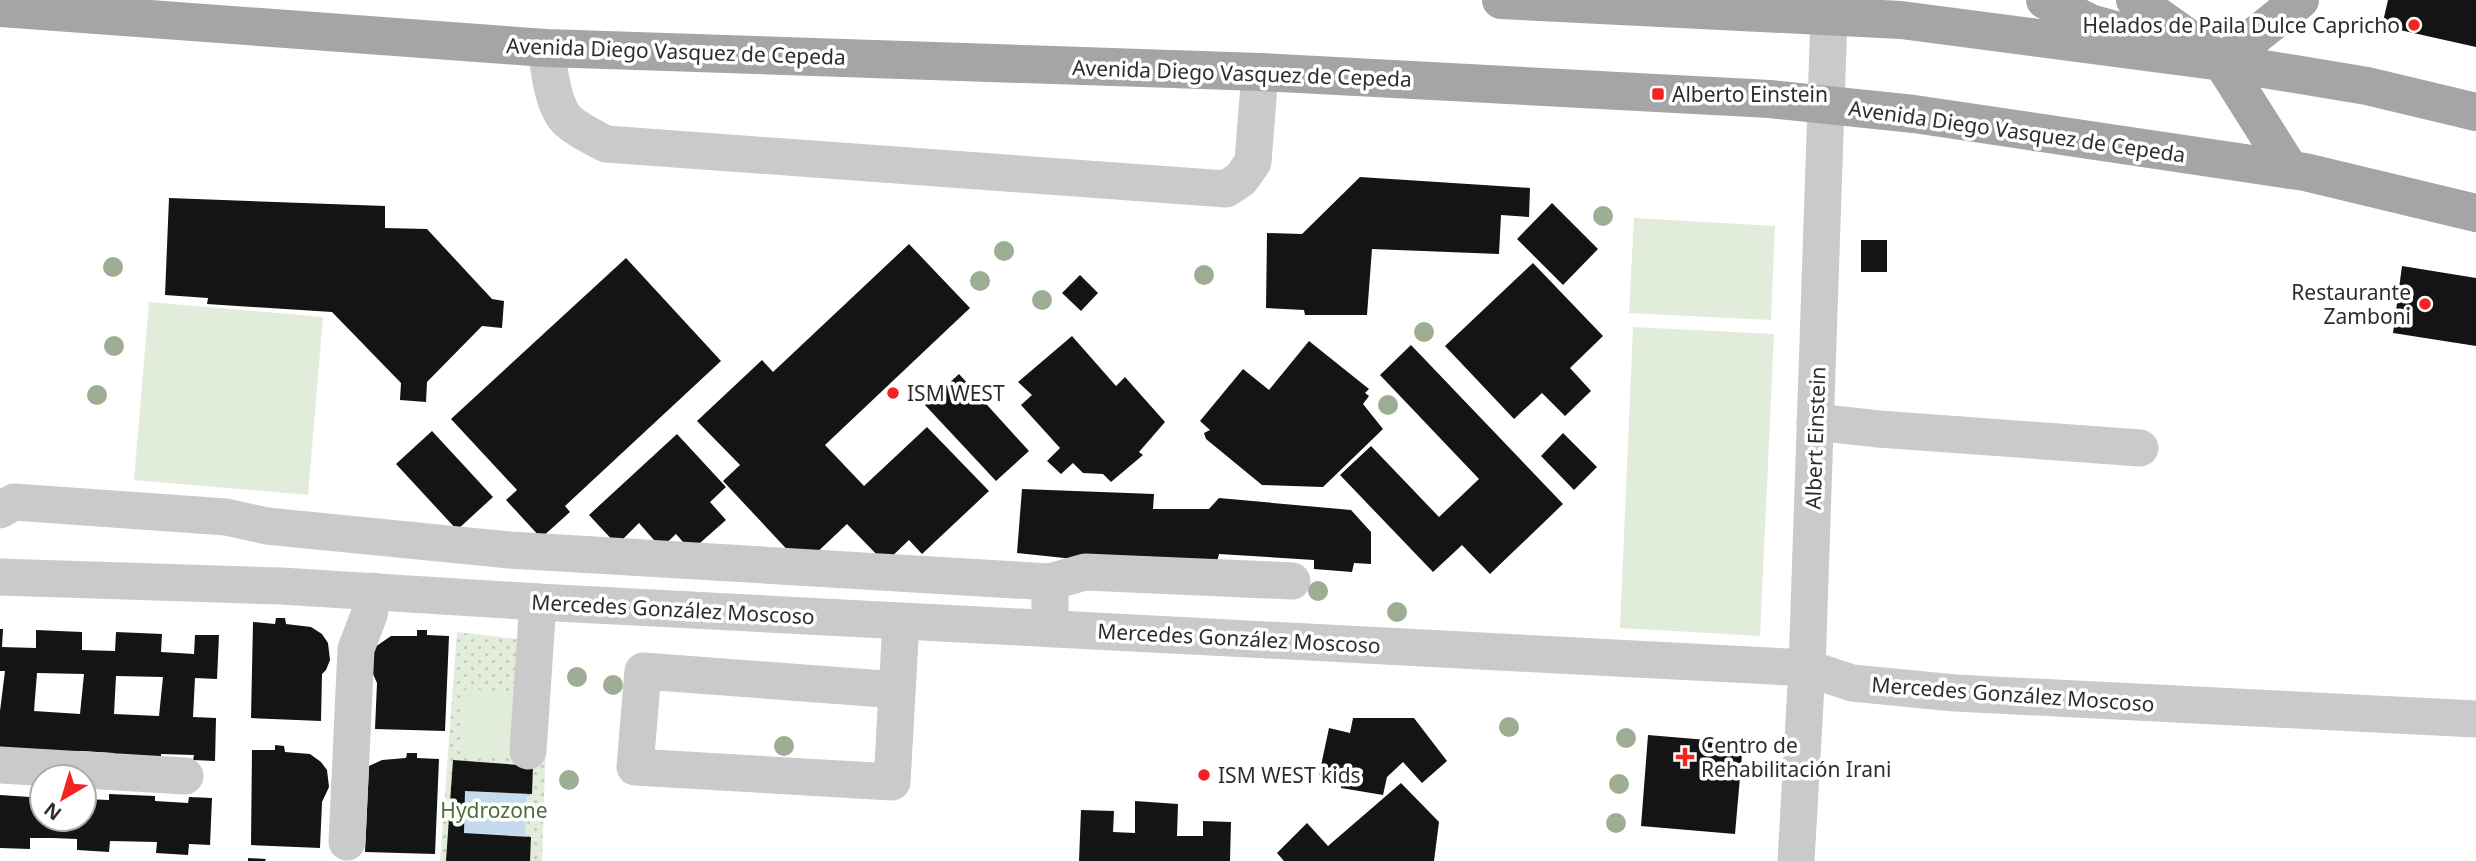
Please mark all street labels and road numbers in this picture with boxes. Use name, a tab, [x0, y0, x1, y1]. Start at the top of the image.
street label: Avenida Diego Vasquez de Cepeda	[506, 31, 846, 71]
street label: Avenida Diego Vasquez de Cepeda	[1072, 53, 1412, 93]
street label: Avenida Diego Vasquez de Cepeda	[1847, 93, 2187, 169]
street label: Albert Einstein	[1799, 366, 1831, 510]
street label: Mercedes González Moscoso	[531, 588, 815, 630]
street label: Mercedes González Moscoso	[1097, 617, 1381, 659]
street label: Mercedes González Moscoso	[1871, 670, 2155, 718]

